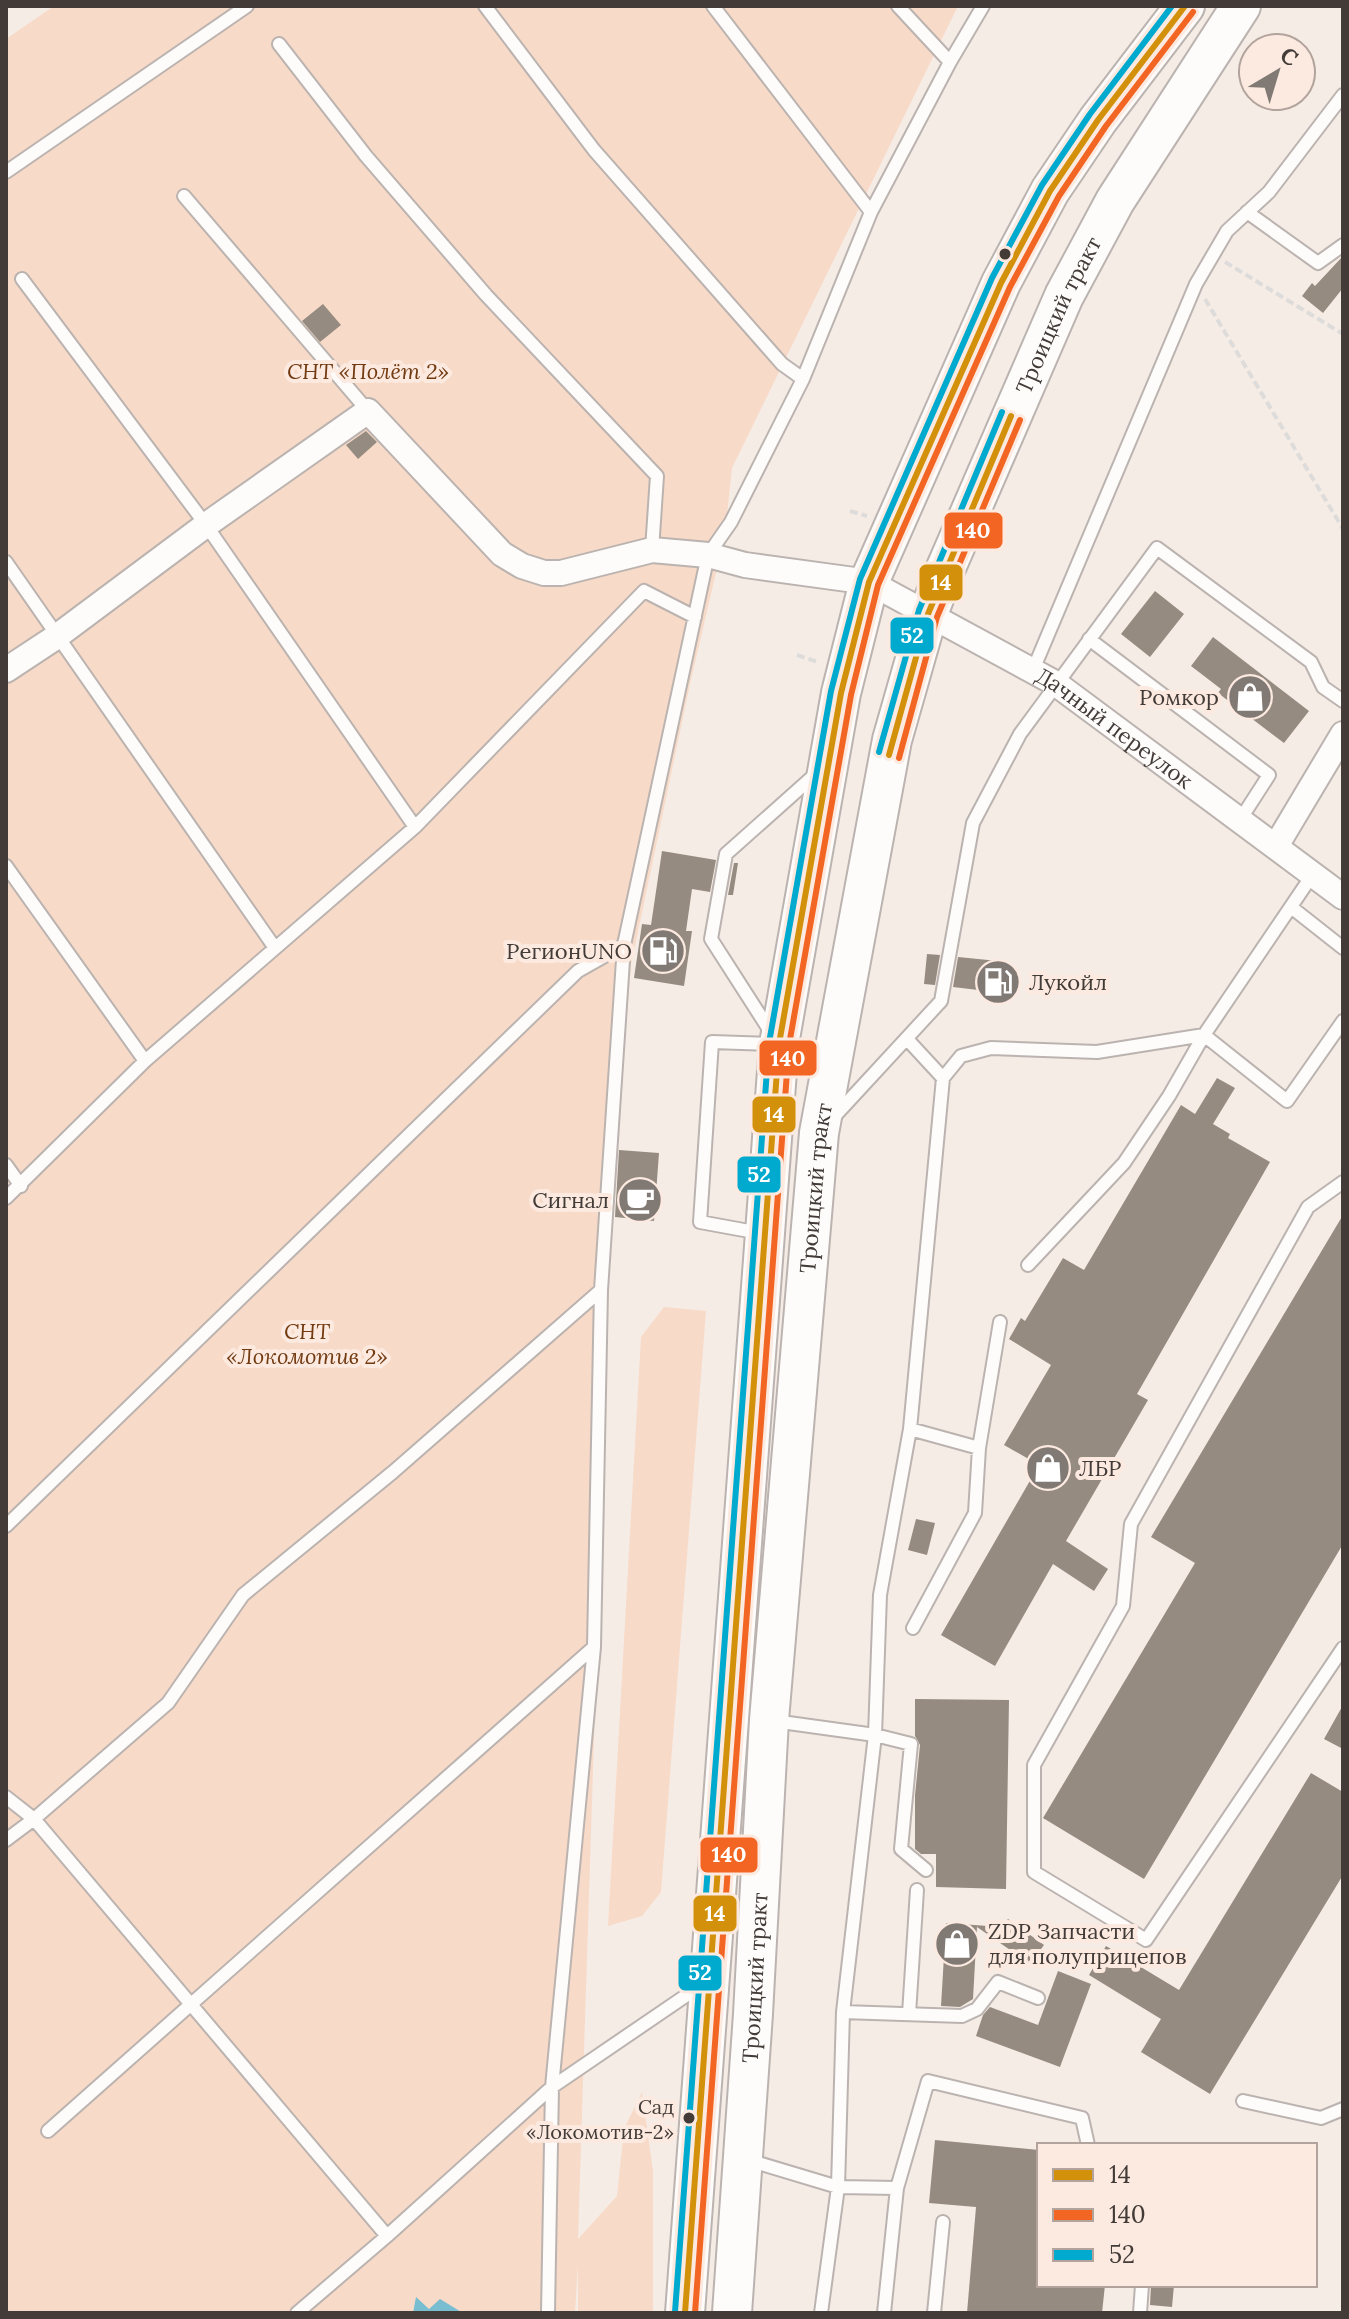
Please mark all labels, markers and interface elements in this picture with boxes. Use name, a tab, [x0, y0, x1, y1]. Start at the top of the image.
north arrow	[1237, 32, 1317, 112]
text: С	[1275, 41, 1304, 72]
street label: Троицкий тракт	[1009, 232, 1107, 398]
unlabelled marker	[997, 246, 1013, 262]
park label: СНТ «Полёт 2»	[287, 357, 449, 385]
line badge: 140	[943, 511, 1004, 550]
text: 140	[956, 516, 990, 544]
line badge: 14	[918, 563, 964, 602]
text: 14	[931, 568, 951, 596]
line badge: 52	[889, 616, 935, 655]
text: 52	[900, 621, 924, 649]
street label: Дачный переулок	[1031, 661, 1199, 795]
shop icon: Ромкор	[1226, 673, 1274, 721]
place label: Ромкор	[1139, 683, 1219, 711]
fuel station icon: РегионUNO	[639, 927, 687, 975]
place label: РегионUNO	[506, 937, 632, 965]
fuel station icon: Лукойл	[974, 958, 1022, 1006]
place label: Лукойл	[1029, 968, 1107, 996]
line badge: 140	[758, 1039, 818, 1077]
text: 140	[771, 1044, 805, 1072]
line badge: 14	[751, 1095, 797, 1134]
text: 14	[764, 1100, 784, 1128]
street label: Троицкий тракт	[793, 1101, 838, 1274]
line badge: 52	[736, 1155, 782, 1194]
text: 52	[747, 1160, 771, 1188]
cafe icon: Сигнал	[616, 1176, 664, 1224]
place label: Сигнал	[532, 1186, 609, 1214]
park label: СНТ «Локомотив 2»	[226, 1317, 388, 1370]
shop icon: ЛБР	[1024, 1444, 1072, 1492]
place label: ЛБР	[1079, 1454, 1121, 1482]
line badge: 140	[699, 1836, 759, 1874]
text: 140	[712, 1840, 746, 1868]
street label: Троицкий тракт	[736, 1892, 774, 2064]
line badge: 14	[692, 1894, 738, 1933]
text: 14	[705, 1899, 725, 1927]
place label: ZDP Запчасти для полуприцепов	[988, 1917, 1186, 1970]
shop icon: ZDP Запчасти для полуприцепов	[933, 1920, 981, 1968]
line badge: 52	[677, 1954, 723, 1992]
text: 52	[688, 1958, 712, 1986]
place label: Сад «Локомотив-2»	[526, 2094, 674, 2144]
marker: Сад «Локомотив-2»	[681, 2110, 697, 2126]
legend	[1037, 2143, 1317, 2287]
text: 14	[1109, 2159, 1131, 2190]
text: 140	[1109, 2199, 1146, 2230]
text: 52	[1109, 2239, 1135, 2270]

